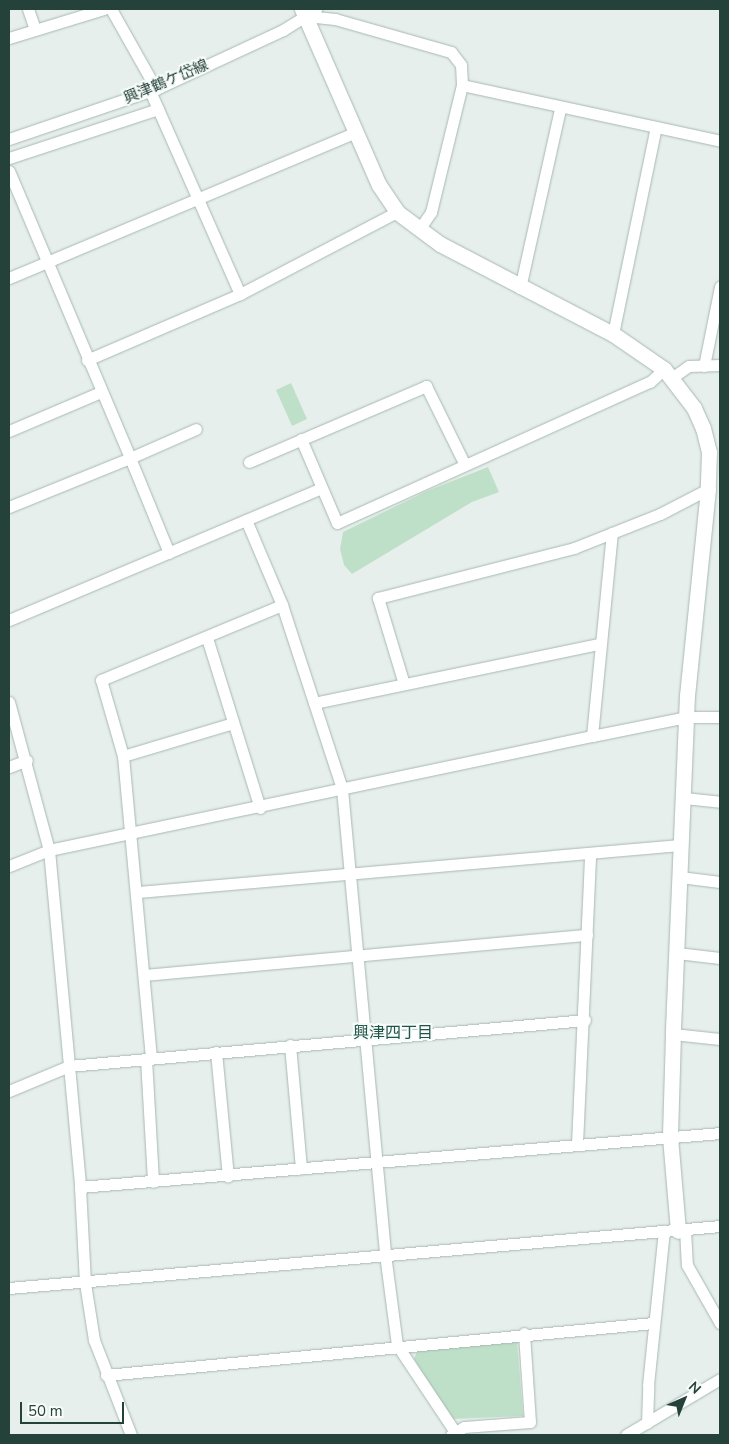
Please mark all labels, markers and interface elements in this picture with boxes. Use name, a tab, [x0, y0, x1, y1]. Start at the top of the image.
street label: 興津鶴ケ岱線	[121, 56, 211, 108]
district label: 興津四丁目	[353, 1023, 433, 1043]
north arrow	[659, 1374, 709, 1424]
text: N	[684, 1377, 705, 1398]
scale bar	[22, 1392, 126, 1424]
text: 50 m	[28, 1401, 63, 1421]

